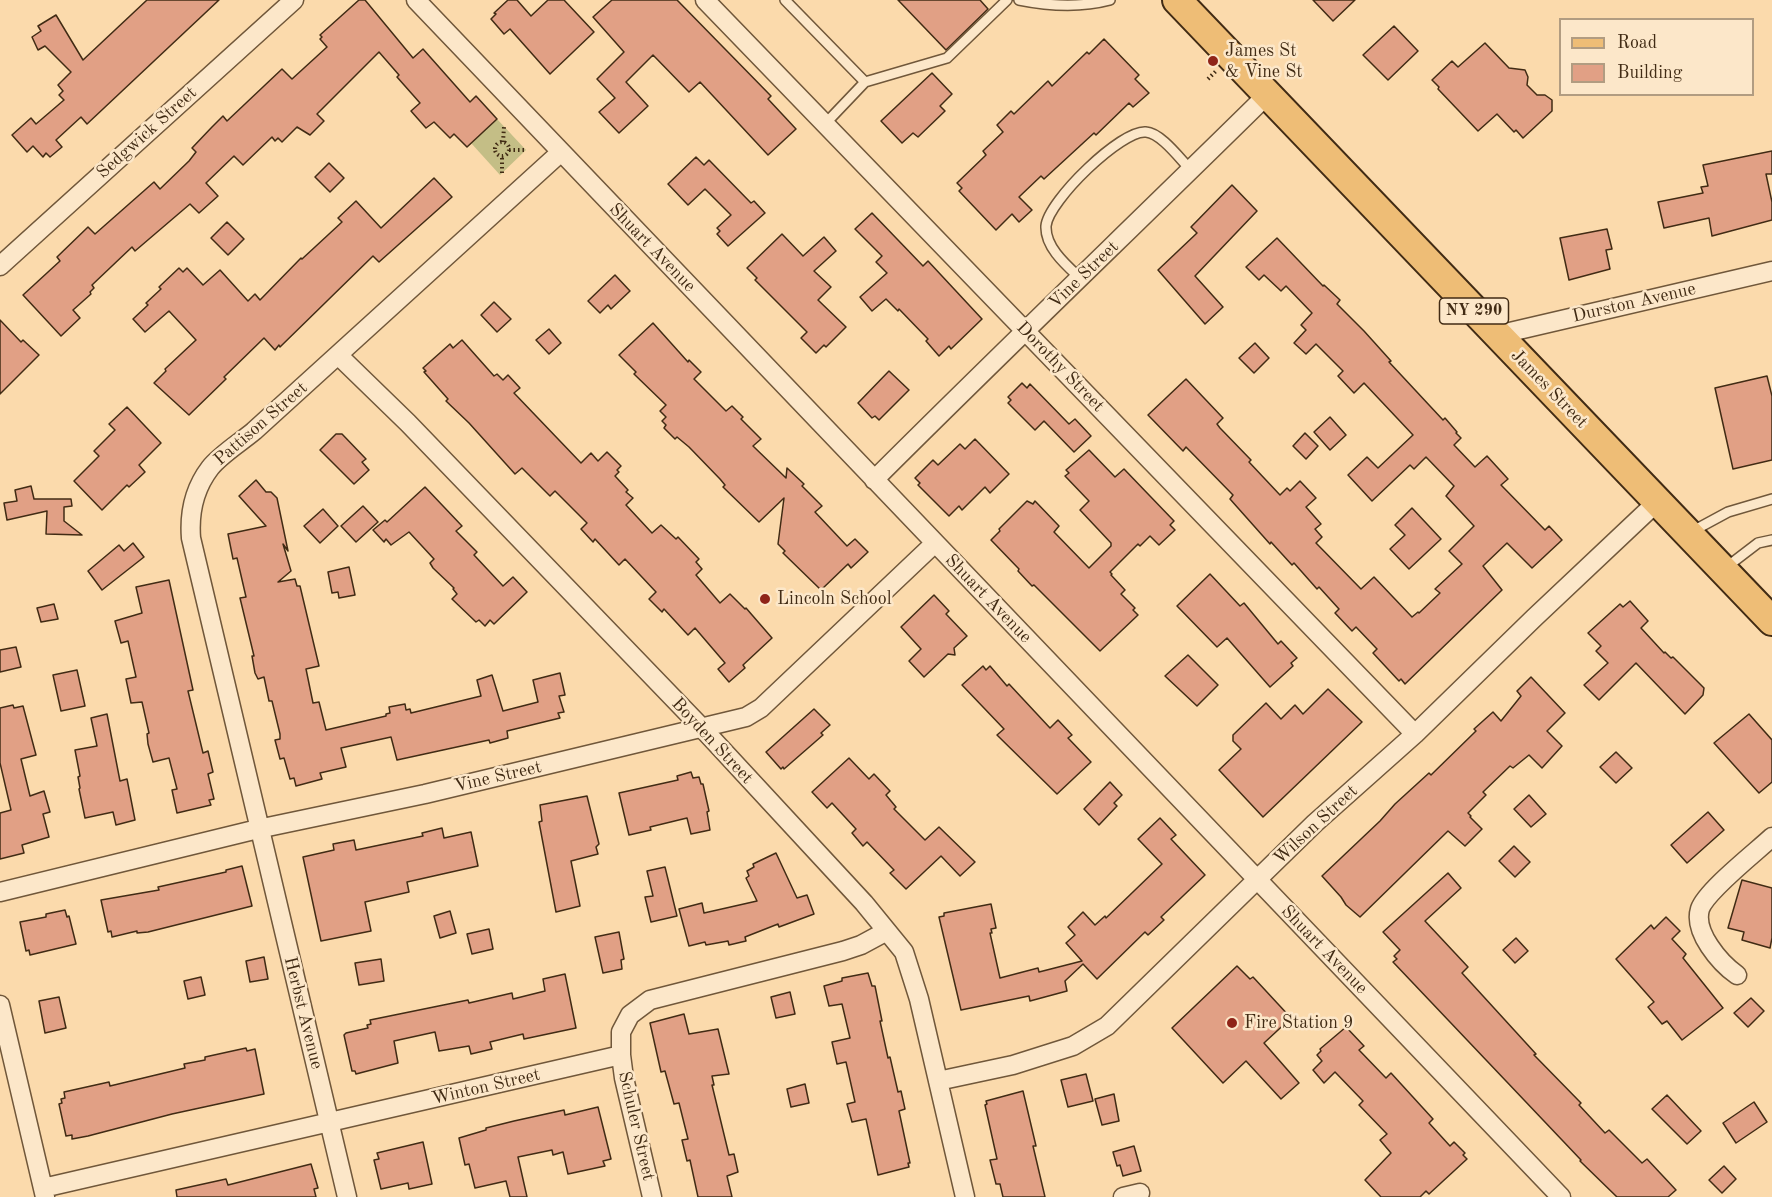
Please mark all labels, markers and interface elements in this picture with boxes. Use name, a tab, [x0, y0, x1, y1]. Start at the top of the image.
legend	[1559, 18, 1754, 96]
text: Road	[1617, 34, 1657, 52]
place label: James St & Vine St	[1225, 40, 1303, 82]
marker: James St & Vine St	[1206, 54, 1220, 68]
text: Building	[1617, 64, 1682, 82]
street label: Sedgwick Street	[92, 82, 202, 184]
street label: Shuart Avenue	[604, 199, 700, 297]
street label: Vine Street	[1045, 236, 1123, 314]
street label: Durston Avenue	[1570, 278, 1698, 328]
road number: NY 290	[1440, 298, 1508, 324]
street label: Dorothy Street	[1011, 317, 1109, 417]
street label: James Street	[1506, 345, 1592, 433]
street label: Pattison Street	[210, 377, 312, 471]
street label: Shuart Avenue	[940, 550, 1036, 648]
place label: Lincoln School	[777, 588, 892, 610]
marker: Lincoln School	[758, 592, 772, 606]
street label: Boyden Street	[667, 693, 757, 789]
street label: Vine Street	[452, 756, 544, 798]
street label: Wilson Street	[1269, 780, 1363, 870]
street label: Shuart Avenue	[1276, 901, 1372, 999]
street label: Herbst Avenue	[279, 954, 327, 1072]
place label: Fire Station 9	[1244, 1012, 1353, 1034]
marker: Fire Station 9	[1225, 1016, 1239, 1030]
street label: Winton Street	[430, 1064, 542, 1110]
street label: Schuler Street	[613, 1069, 659, 1183]

